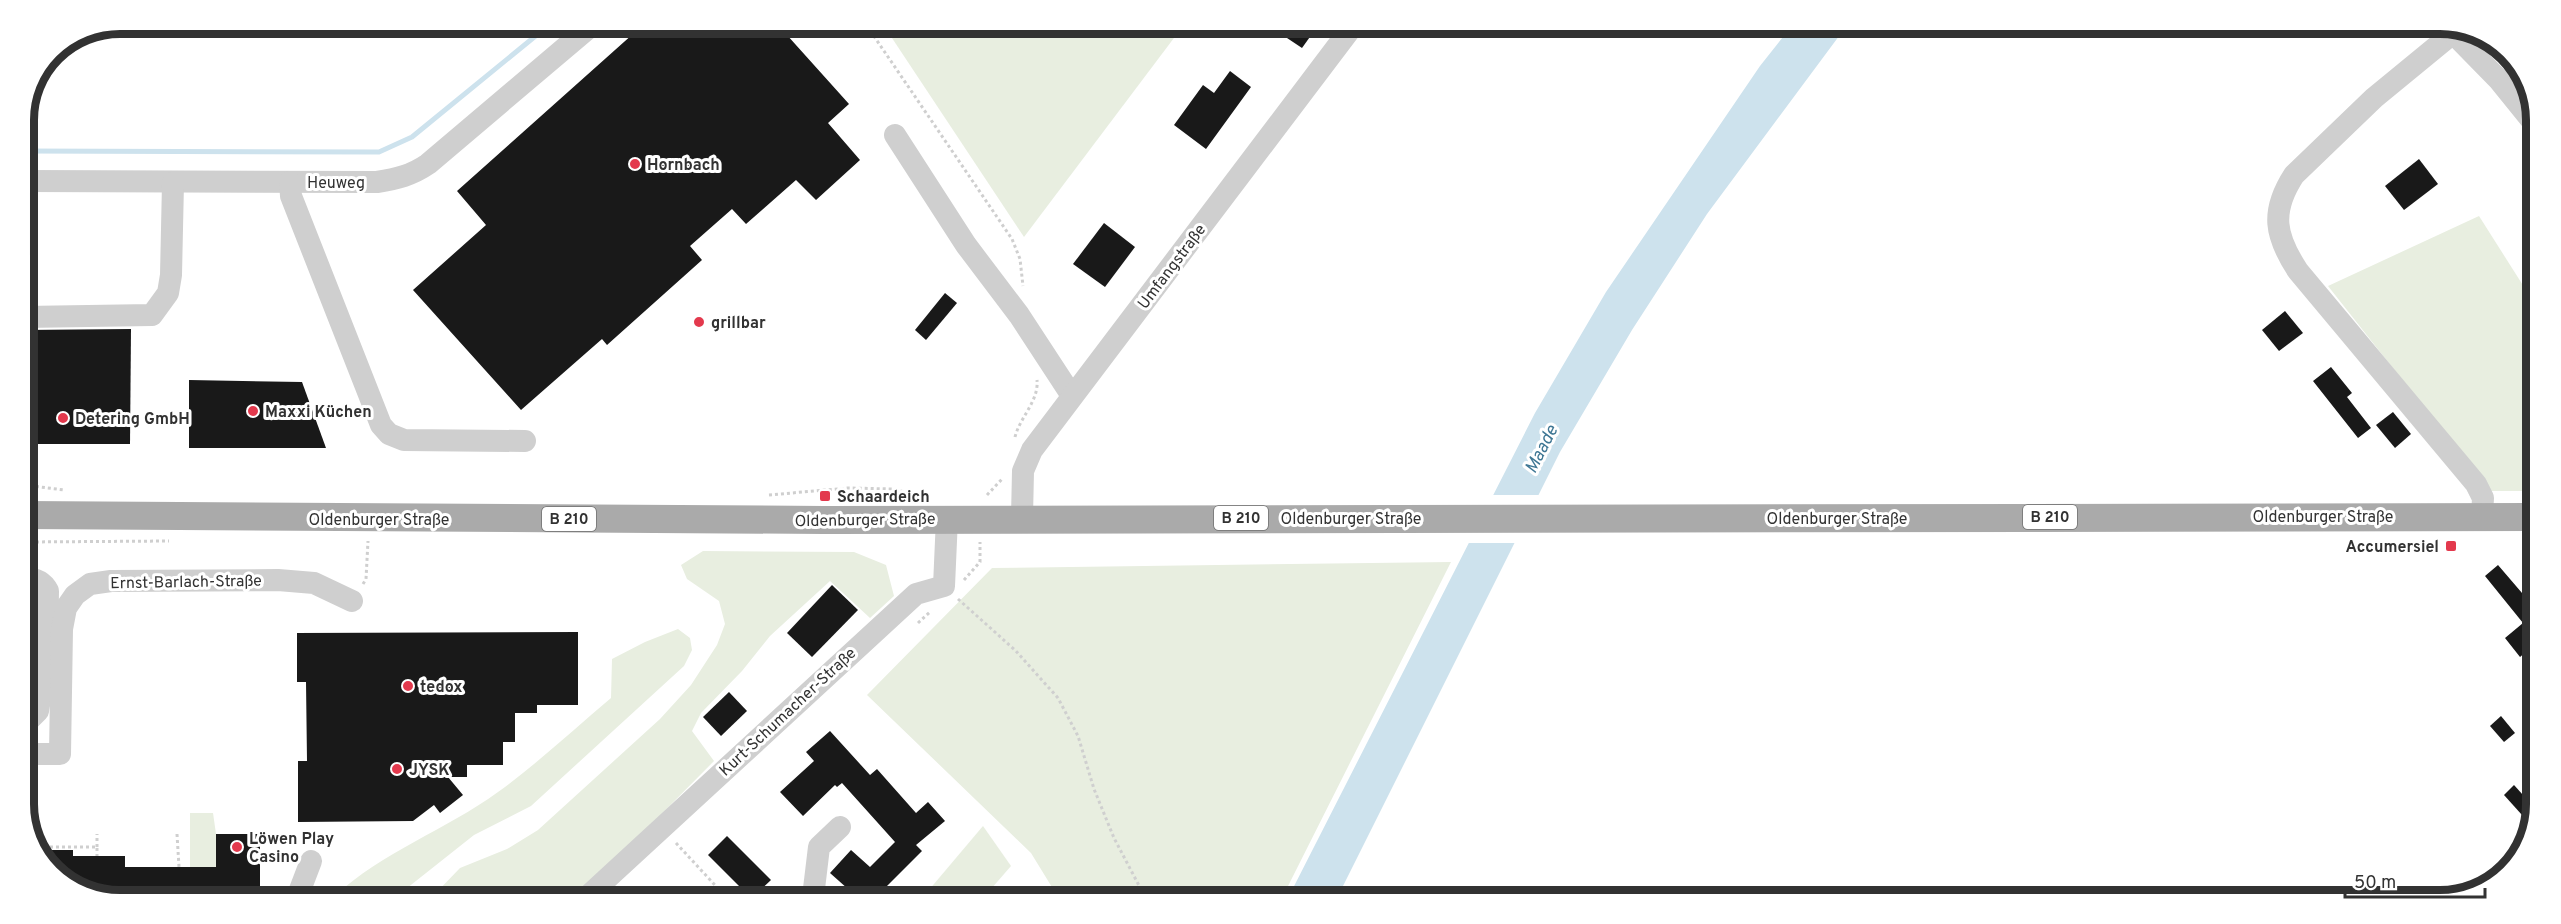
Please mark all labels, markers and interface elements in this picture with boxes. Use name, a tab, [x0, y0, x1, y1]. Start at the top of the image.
place label: Hornbach	[647, 156, 720, 176]
marker: Hornbach	[628, 157, 642, 171]
street label: Heuweg	[307, 174, 365, 194]
street label: Umfangstraße	[1134, 221, 1211, 314]
place label: grillbar	[711, 314, 766, 334]
marker: grillbar	[692, 315, 706, 329]
place label: Maxxi Küchen	[265, 403, 372, 423]
marker: Maxxi Küchen	[246, 404, 260, 418]
place label: Detering GmbH	[75, 410, 190, 430]
marker: Detering GmbH	[56, 411, 70, 425]
water label: Maade	[1521, 421, 1564, 478]
place label: Schaardeich	[837, 488, 930, 508]
marker: Schaardeich	[818, 489, 832, 503]
road number: B 210	[2023, 505, 2077, 529]
road number: B 210	[1214, 506, 1268, 530]
road number: B 210	[542, 507, 596, 531]
street label: Oldenburger Straße	[2253, 508, 2393, 528]
street label: Oldenburger Straße	[794, 510, 936, 532]
street label: Oldenburger Straße	[1281, 510, 1421, 530]
street label: Oldenburger Straße	[1767, 510, 1907, 530]
street label: Oldenburger Straße	[309, 511, 449, 531]
place label: Accumersiel	[2345, 538, 2439, 558]
marker: Accumersiel	[2444, 539, 2458, 553]
street label: Ernst-Barlach-Straße	[110, 572, 262, 594]
street label: Kurt-Schumacher-Straße	[716, 644, 861, 781]
place label: tedox	[420, 678, 463, 698]
marker: tedox	[401, 679, 415, 693]
place label: JYSK	[409, 761, 450, 781]
marker: JYSK	[390, 762, 404, 776]
place label: Löwen Play Casino	[249, 830, 334, 868]
marker: Löwen Play Casino	[230, 840, 244, 854]
scale bar	[2345, 861, 2484, 899]
text: 50 m	[2354, 872, 2396, 895]

